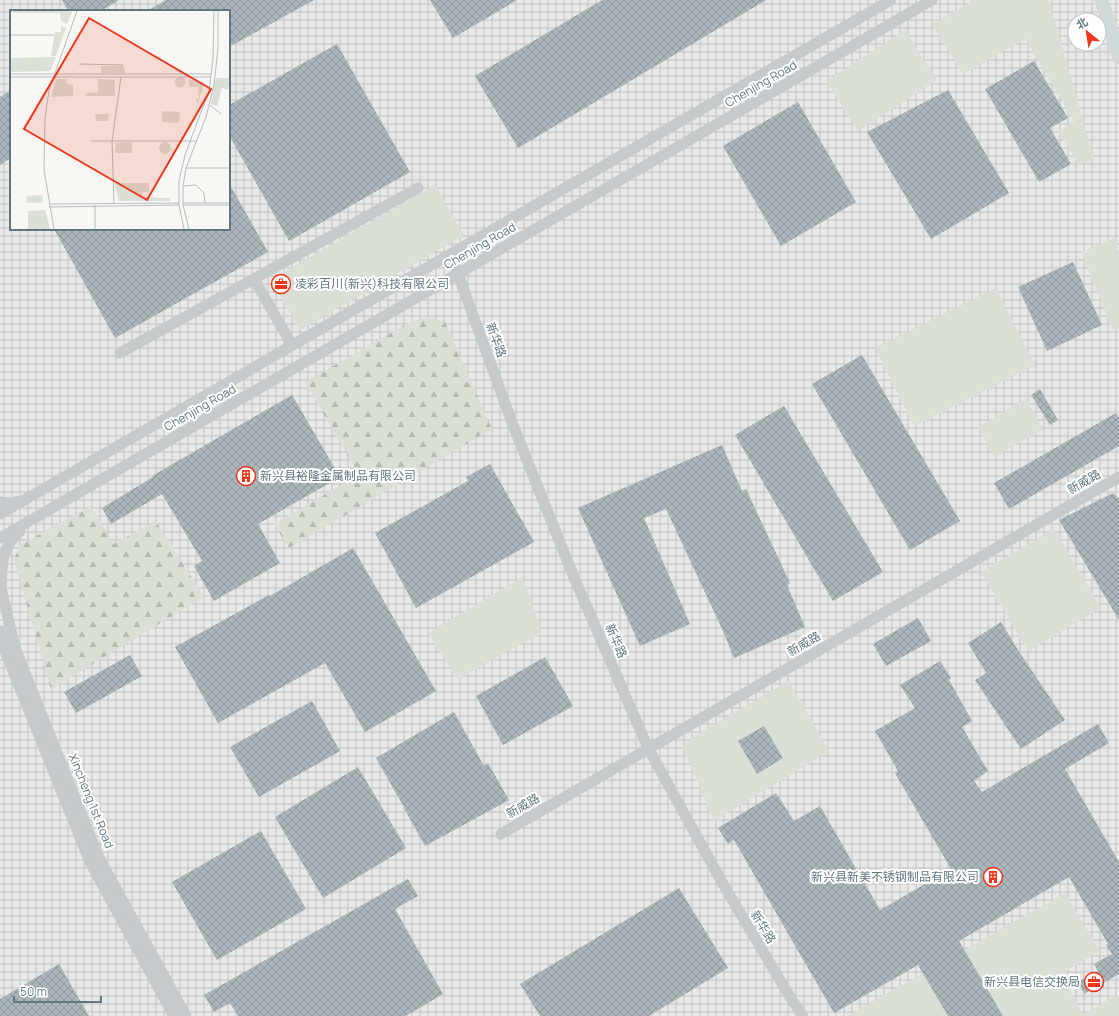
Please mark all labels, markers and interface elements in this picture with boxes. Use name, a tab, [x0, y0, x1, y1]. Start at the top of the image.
inset map	[10, 10, 230, 230]
north arrow	[1067, 12, 1107, 52]
text: 北	[1073, 14, 1090, 32]
street label: Chenjing Road	[722, 56, 800, 111]
street label: Chenjing Road	[441, 218, 519, 273]
office icon: 凌彩百川(新兴)科技有限公司	[270, 273, 292, 295]
place label: 凌彩百川(新兴)科技有限公司	[295, 275, 449, 292]
street label: 新华路	[482, 320, 511, 360]
street label: Chenjing Road	[161, 380, 239, 435]
building icon: 新兴县裕隆金属制品有限公司	[235, 465, 257, 487]
street label: 新威路	[1064, 465, 1104, 498]
place label: 新兴县裕隆金属制品有限公司	[260, 467, 416, 484]
street label: 新华路	[602, 621, 631, 661]
street label: 新威路	[784, 627, 824, 660]
street label: Xincheng 1st Road	[65, 751, 118, 851]
street label: 新威路	[503, 789, 543, 822]
building icon: 新兴县新美不锈钢制品有限公司	[982, 866, 1004, 888]
place label: 新兴县新美不锈钢制品有限公司	[811, 868, 979, 885]
street label: 新华路	[747, 907, 780, 947]
office icon: 新兴县电信交换局	[1083, 971, 1105, 993]
place label: 新兴县电信交换局	[984, 973, 1080, 990]
scale bar	[14, 978, 101, 1004]
text: 50 m	[20, 983, 47, 1000]

